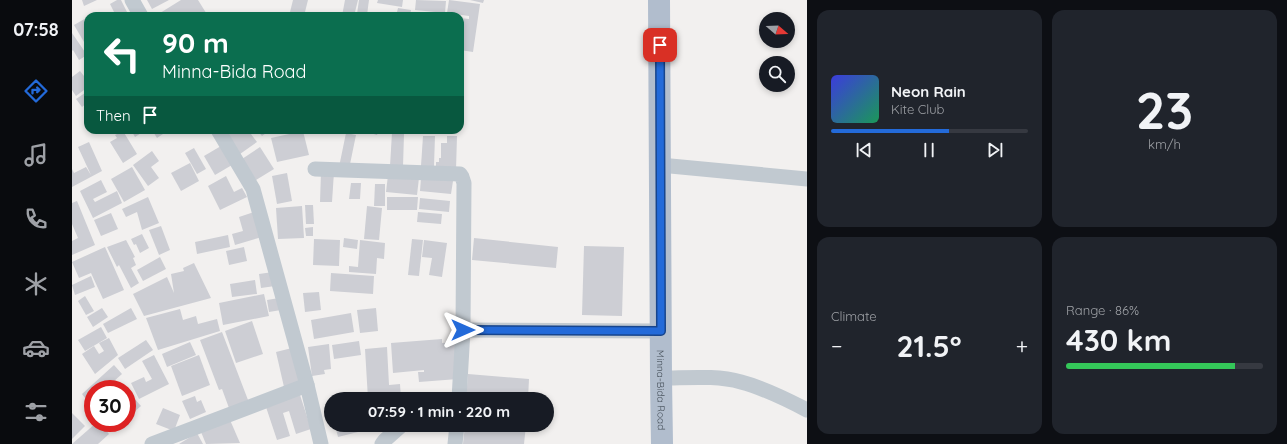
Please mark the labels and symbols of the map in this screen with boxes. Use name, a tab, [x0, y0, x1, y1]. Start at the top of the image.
north arrow	[759, 12, 795, 48]
pin	[643, 28, 677, 62]
position arrow	[442, 309, 484, 351]
street label: Minna-Bida Road	[654, 350, 668, 430]
speed limit sign: 30	[84, 380, 136, 432]

